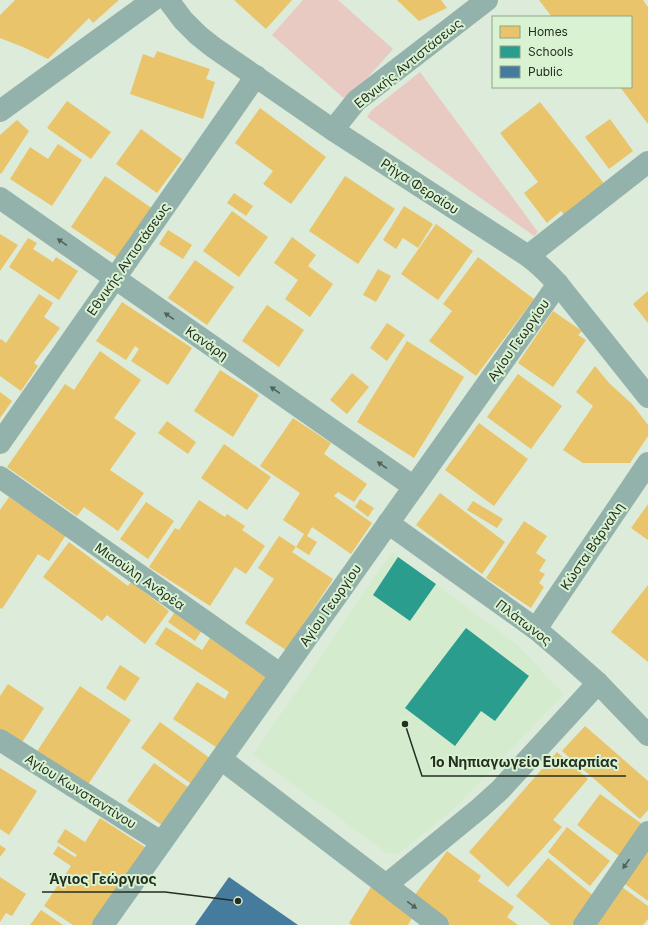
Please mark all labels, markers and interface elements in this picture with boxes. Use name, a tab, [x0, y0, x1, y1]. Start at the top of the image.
street label: Εθνικής Αντιστάσεως	[351, 15, 465, 111]
legend	[492, 16, 632, 88]
text: Homes	[528, 24, 568, 39]
text: Schools	[528, 44, 573, 59]
text: Public	[528, 64, 563, 79]
street label: Ρήγα Φεραίου	[378, 155, 462, 217]
street label: Εθνικής Αντιστάσεως	[83, 200, 173, 318]
one-way arrow	[57, 238, 67, 246]
street label: Αγίου Γεωργίου	[484, 296, 552, 384]
one-way arrow	[163, 312, 174, 320]
street label: Κανάρη	[183, 323, 231, 363]
one-way arrow	[270, 386, 280, 394]
one-way arrow	[377, 461, 387, 469]
street label: Κώστα Βάρναλη	[557, 499, 627, 593]
street label: Μιαούλη Ανδρέα	[92, 539, 188, 613]
street label: Αγίου Γεωργίου	[296, 561, 364, 649]
street label: Πλάτωνος	[493, 596, 555, 648]
street label: Αγίου Κωνσταντίνου	[22, 750, 140, 832]
callout: 1ο Νηπιαγωγείο Ευκαρπίας	[422, 750, 626, 776]
text: 1ο Νηπιαγωγείο Ευκαρπίας	[430, 753, 618, 770]
one-way arrow	[622, 859, 630, 869]
callout: Άγιος Γεώργιος	[42, 866, 165, 892]
text: Άγιος Γεώργιος	[49, 870, 157, 887]
one-way arrow	[407, 901, 417, 909]

